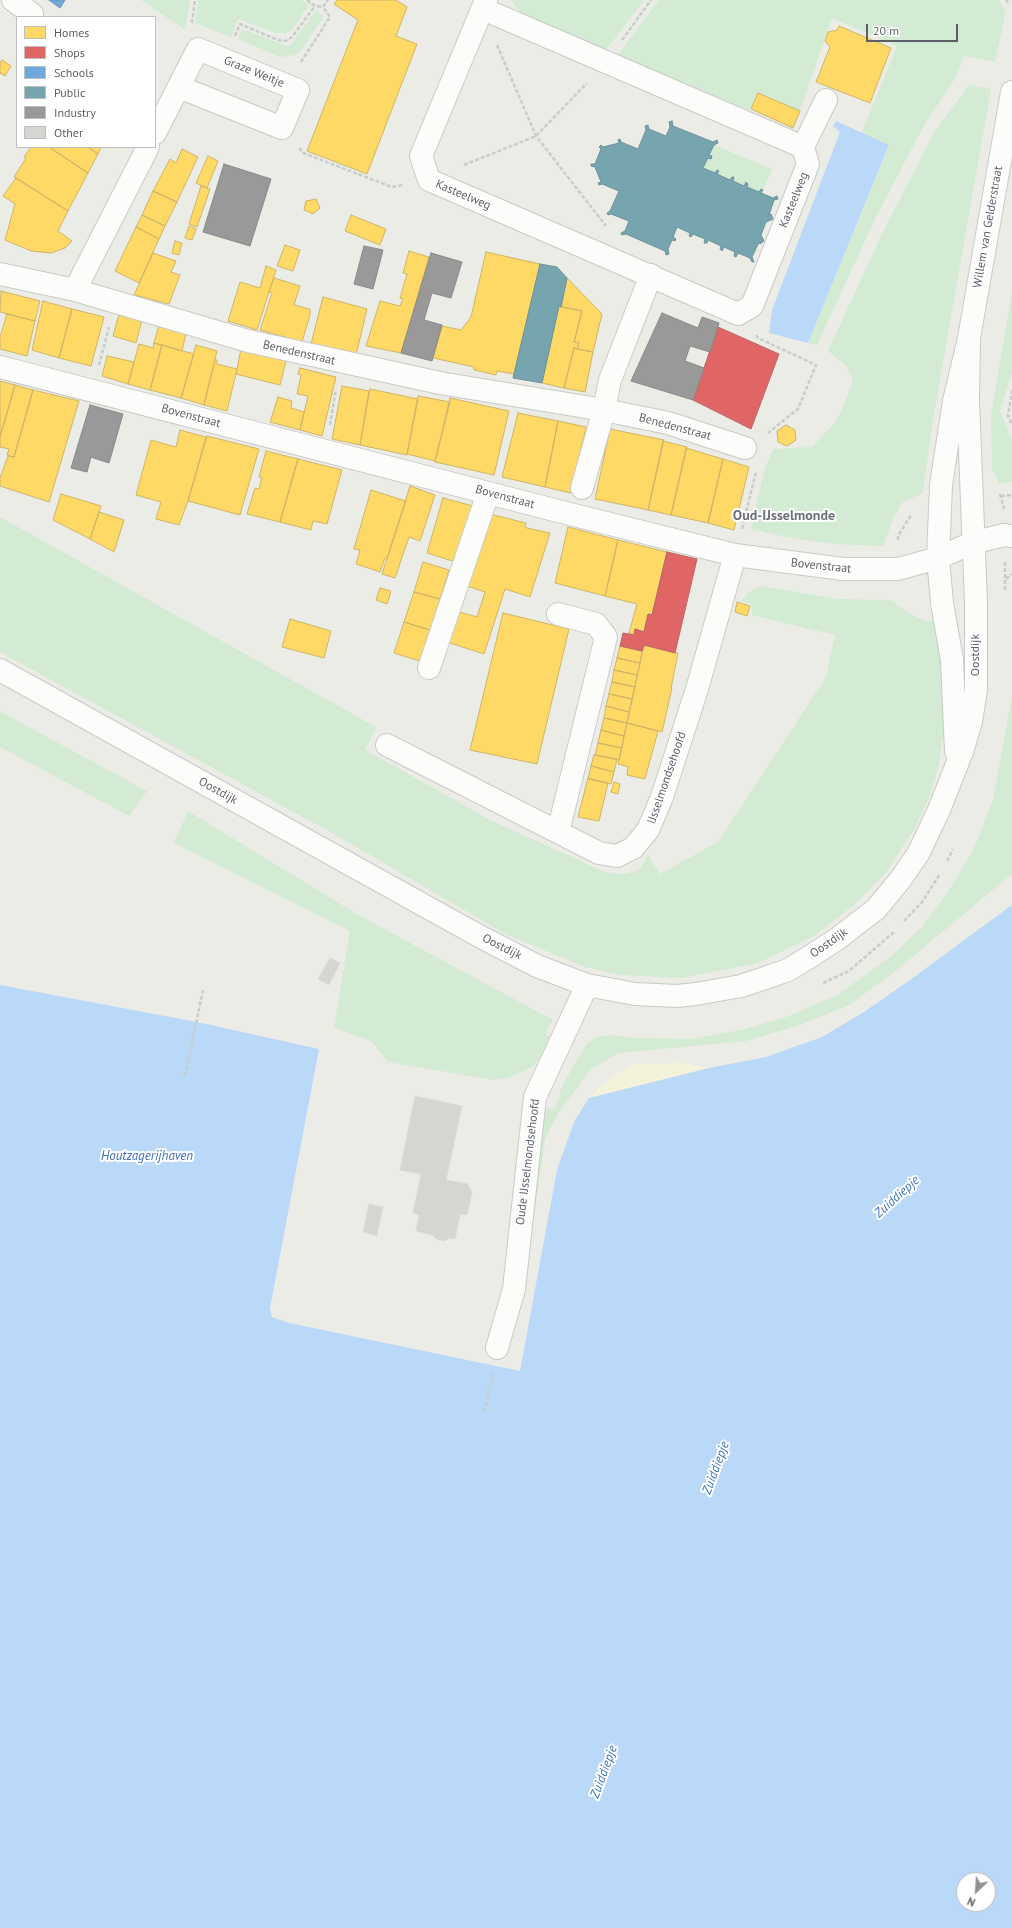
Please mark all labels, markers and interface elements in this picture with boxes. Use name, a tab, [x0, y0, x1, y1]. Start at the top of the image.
legend	[16, 16, 156, 148]
scale bar	[868, 16, 960, 42]
text: 20 m	[873, 23, 899, 38]
text: Homes	[54, 25, 89, 40]
text: Shops	[54, 45, 85, 60]
street label: Graze Weitje	[222, 53, 286, 91]
text: Schools	[54, 65, 94, 80]
text: Public	[54, 85, 85, 100]
text: Industry	[54, 105, 96, 120]
text: Other	[54, 125, 83, 140]
street label: Willem van Gelderstraat	[970, 165, 1006, 289]
street label: Kasteelweg	[776, 170, 812, 230]
street label: Kasteelweg	[433, 177, 493, 213]
street label: Benedenstraat	[261, 338, 337, 368]
street label: Bovenstraat	[160, 401, 222, 431]
street label: Benedenstraat	[637, 410, 713, 444]
street label: Bovenstraat	[474, 482, 536, 512]
district label: Oud-IJsselmonde	[733, 508, 835, 524]
street label: Bovenstraat	[790, 556, 852, 576]
street label: Oostdijk	[969, 634, 983, 676]
street label: IJsselmondsehoofd	[644, 730, 690, 826]
street label: Oostdijk	[196, 774, 240, 808]
street label: Oostdijk	[808, 925, 850, 961]
street label: Oostdijk	[480, 931, 524, 963]
street label: Oude IJsselmondsehoofd	[513, 1098, 543, 1226]
water label: Houtzagerijhaven	[101, 1148, 193, 1164]
water label: Zuiddiepje	[871, 1173, 923, 1221]
water label: Zuiddiepje	[699, 1439, 733, 1497]
water label: Zuiddiepje	[587, 1743, 621, 1801]
north arrow	[956, 1872, 996, 1912]
text: N	[965, 1894, 978, 1910]

